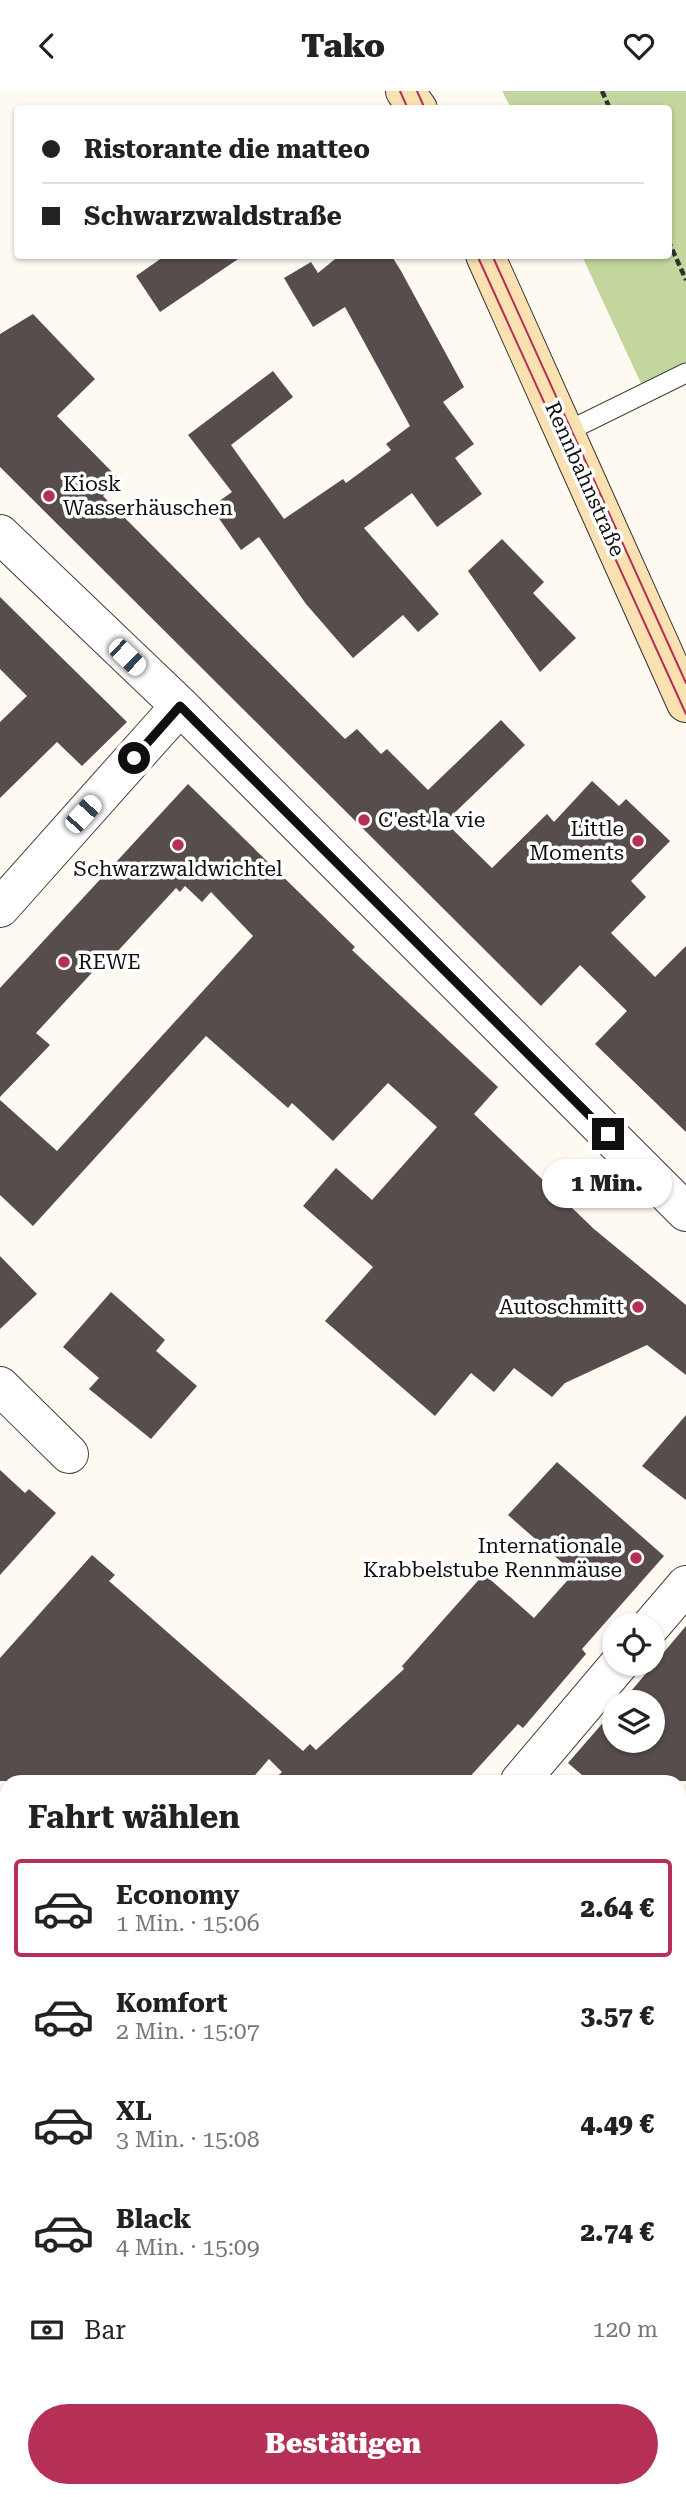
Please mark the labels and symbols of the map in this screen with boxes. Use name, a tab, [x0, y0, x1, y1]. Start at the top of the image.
street label: Rennbahnstraße	[540, 398, 630, 560]
place label: Kiosk Wasserhäuschen	[63, 472, 233, 520]
marker: Kiosk Wasserhäuschen	[41, 488, 57, 504]
car	[105, 635, 150, 679]
route start	[118, 742, 150, 774]
car	[62, 791, 105, 837]
place label: C'est la vie	[378, 808, 485, 832]
marker: C'est la vie	[356, 812, 372, 828]
place label: Little Moments	[529, 817, 624, 865]
marker: Little Moments	[630, 833, 646, 849]
marker: Schwarzwaldwichtel	[170, 837, 186, 853]
place label: Schwarzwaldwichtel	[74, 857, 283, 881]
place label: REWE	[78, 950, 141, 974]
marker: REWE	[56, 954, 72, 970]
route end	[592, 1118, 624, 1150]
callout: 1 Min.	[543, 1159, 673, 1207]
place label: Autoschmitt	[499, 1295, 624, 1319]
marker: Autoschmitt	[630, 1299, 646, 1315]
place label: Internationale Krabbelstube Rennmäuse	[363, 1534, 622, 1582]
marker: Internationale Krabbelstube Rennmäuse	[628, 1550, 644, 1566]

